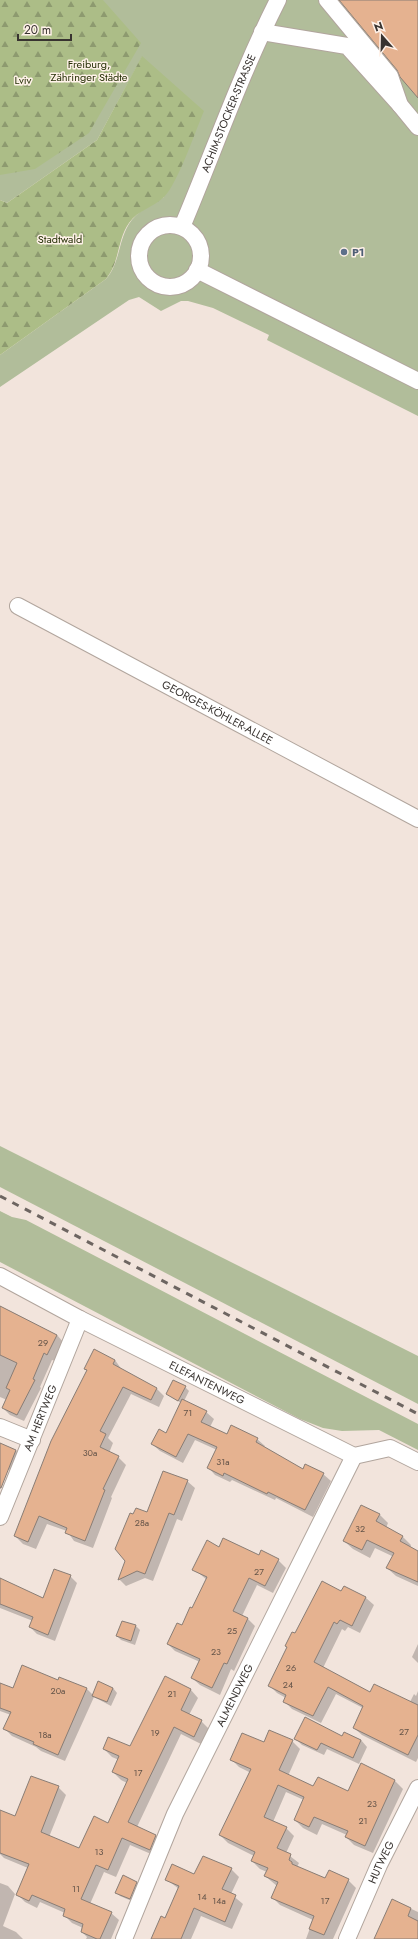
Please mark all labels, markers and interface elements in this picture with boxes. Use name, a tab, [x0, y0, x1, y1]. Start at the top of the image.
scale bar	[18, 16, 71, 42]
north arrow	[362, 16, 402, 56]
text: N	[372, 18, 385, 36]
text: 20 m	[24, 21, 51, 39]
street label: ACHIM-STOCKER-STRASSE	[197, 51, 260, 175]
park label: Freiburg, Zähringer Städte	[50, 56, 128, 85]
park label: Lviv	[15, 72, 32, 88]
park label: Stadtwald	[38, 231, 82, 247]
place label: P1	[352, 244, 364, 260]
marker: P1	[339, 247, 349, 257]
street label: GEORGES-KÖHLER-ALLEE	[159, 676, 276, 748]
house number: 29	[38, 1336, 48, 1349]
street label: ELEFANTENWEG	[167, 1357, 248, 1408]
street label: AM HERTWEG	[19, 1382, 61, 1453]
house number: 71	[184, 1406, 192, 1419]
house number: 30a	[83, 1446, 97, 1459]
house number: 31a	[216, 1455, 230, 1468]
house number: 28a	[135, 1516, 149, 1529]
house number: 32	[355, 1522, 365, 1535]
house number: 27	[254, 1565, 264, 1578]
house number: 25	[227, 1624, 237, 1637]
house number: 23	[211, 1645, 221, 1658]
street label: ALMENDWEG	[212, 1660, 257, 1729]
house number: 26	[286, 1661, 296, 1674]
house number: 24	[283, 1678, 293, 1691]
house number: 20a	[51, 1684, 65, 1697]
house number: 21	[167, 1687, 177, 1700]
house number: 27	[399, 1725, 409, 1738]
house number: 19	[150, 1726, 160, 1739]
house number: 18a	[38, 1728, 52, 1741]
house number: 17	[134, 1766, 143, 1779]
house number: 23	[367, 1797, 377, 1810]
house number: 21	[358, 1814, 368, 1827]
street label: HUTWEG	[364, 1838, 398, 1886]
house number: 13	[95, 1845, 104, 1858]
house number: 11	[72, 1882, 80, 1895]
house number: 14	[197, 1890, 207, 1903]
house number: 14a	[212, 1894, 226, 1907]
house number: 17	[321, 1894, 330, 1907]

